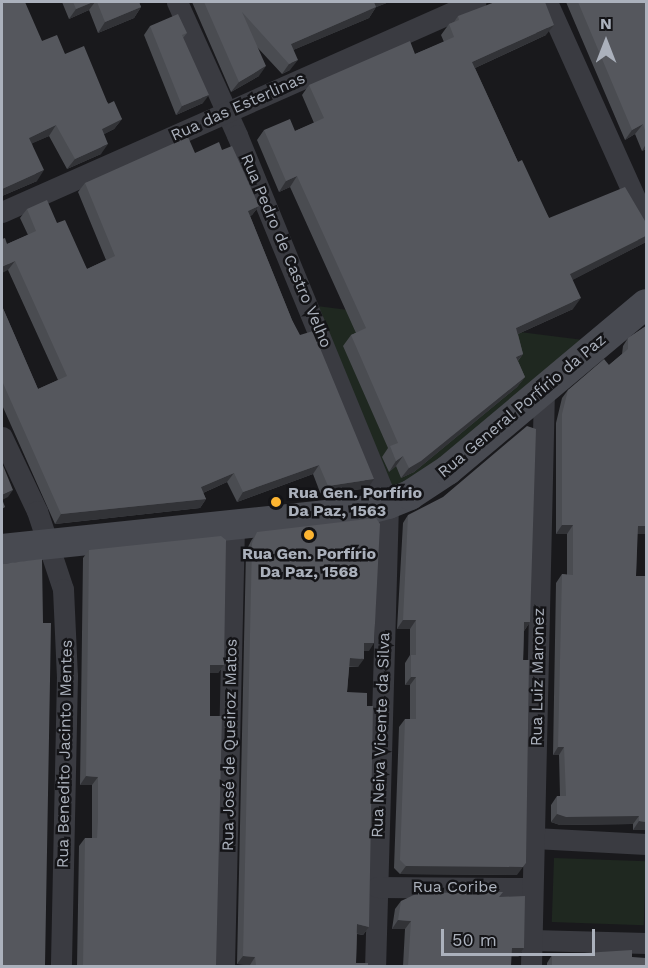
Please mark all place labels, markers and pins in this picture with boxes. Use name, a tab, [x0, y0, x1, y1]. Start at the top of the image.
place label: Rua Gen. Porfírio Da Paz, 1563	[288, 483, 422, 521]
marker: Rua Gen. Porfírio Da Paz, 1563	[269, 495, 283, 509]
marker: Rua Gen. Porfírio Da Paz, 1568	[302, 528, 316, 542]
place label: Rua Gen. Porfírio Da Paz, 1568	[242, 544, 376, 582]

